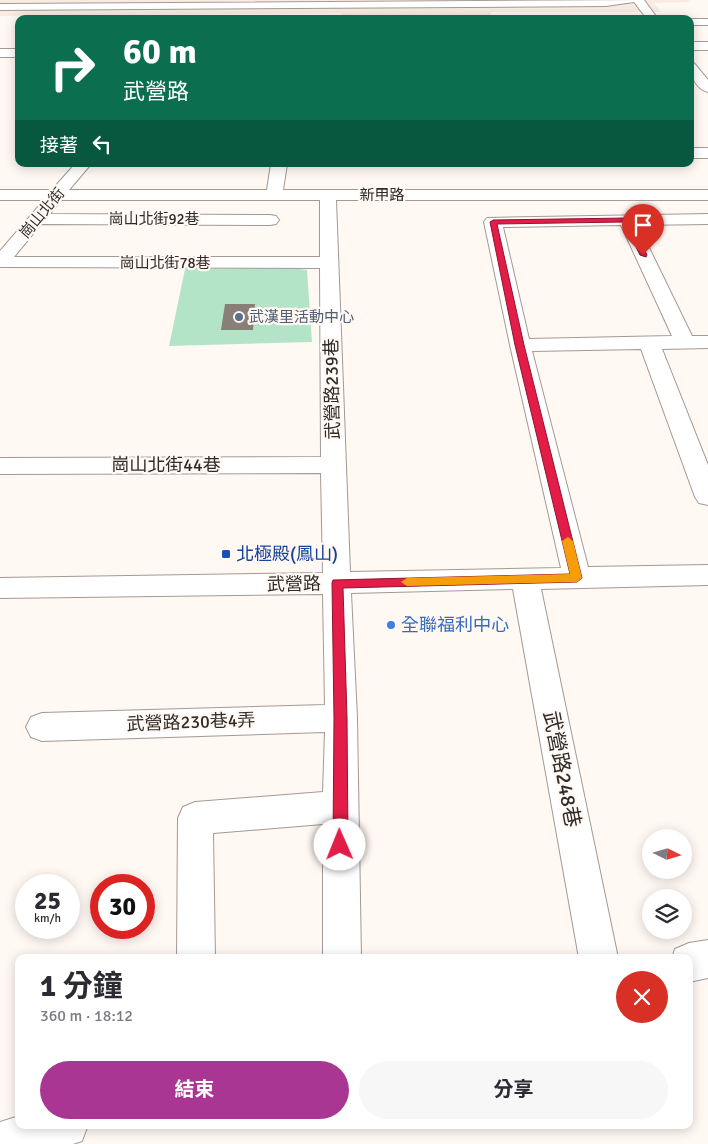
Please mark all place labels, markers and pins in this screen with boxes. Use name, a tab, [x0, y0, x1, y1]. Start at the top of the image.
pin	[622, 204, 664, 255]
place label: 武漢里活動中心	[249, 308, 354, 326]
marker: 武漢里活動中心	[233, 311, 245, 323]
place label: 北極殿(鳳山)	[236, 543, 338, 565]
marker: 北極殿(鳳山)	[220, 548, 232, 560]
place label: 全聯福利中心	[401, 614, 509, 636]
marker: 全聯福利中心	[385, 619, 397, 631]

